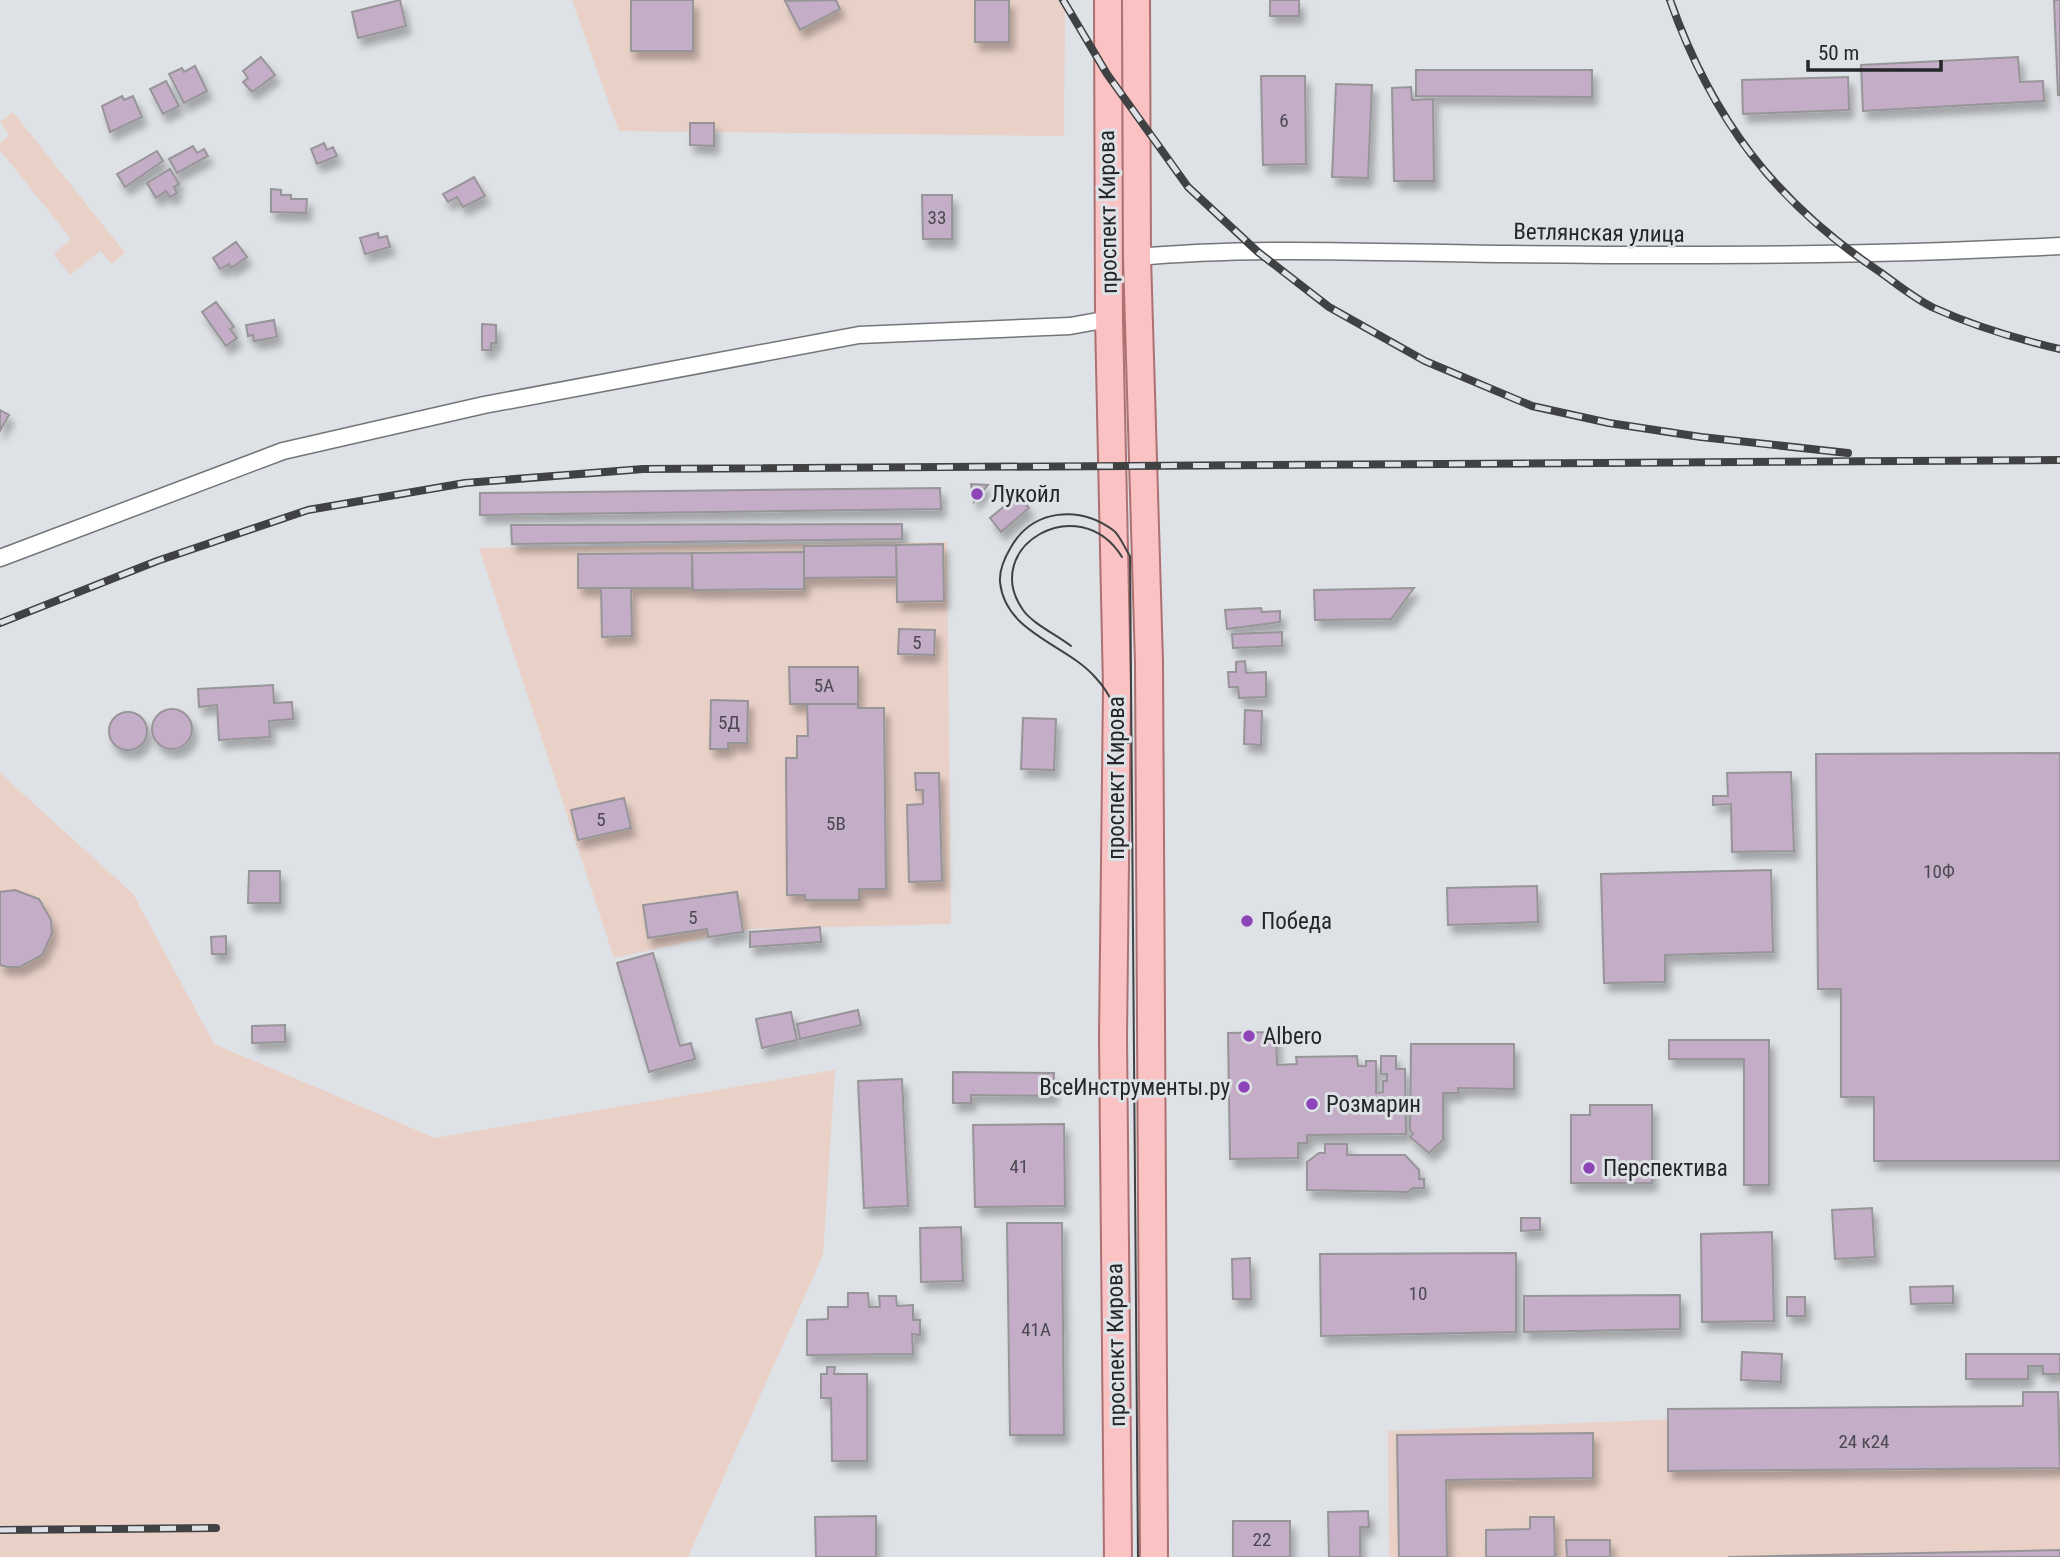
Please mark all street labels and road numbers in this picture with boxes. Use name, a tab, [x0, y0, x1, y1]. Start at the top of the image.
street label: проспект Кирова	[1093, 130, 1123, 294]
street label: Ветлянская улица	[1513, 218, 1685, 248]
street label: проспект Кирова	[1103, 696, 1130, 860]
street label: проспект Кирова	[1101, 1263, 1131, 1427]

